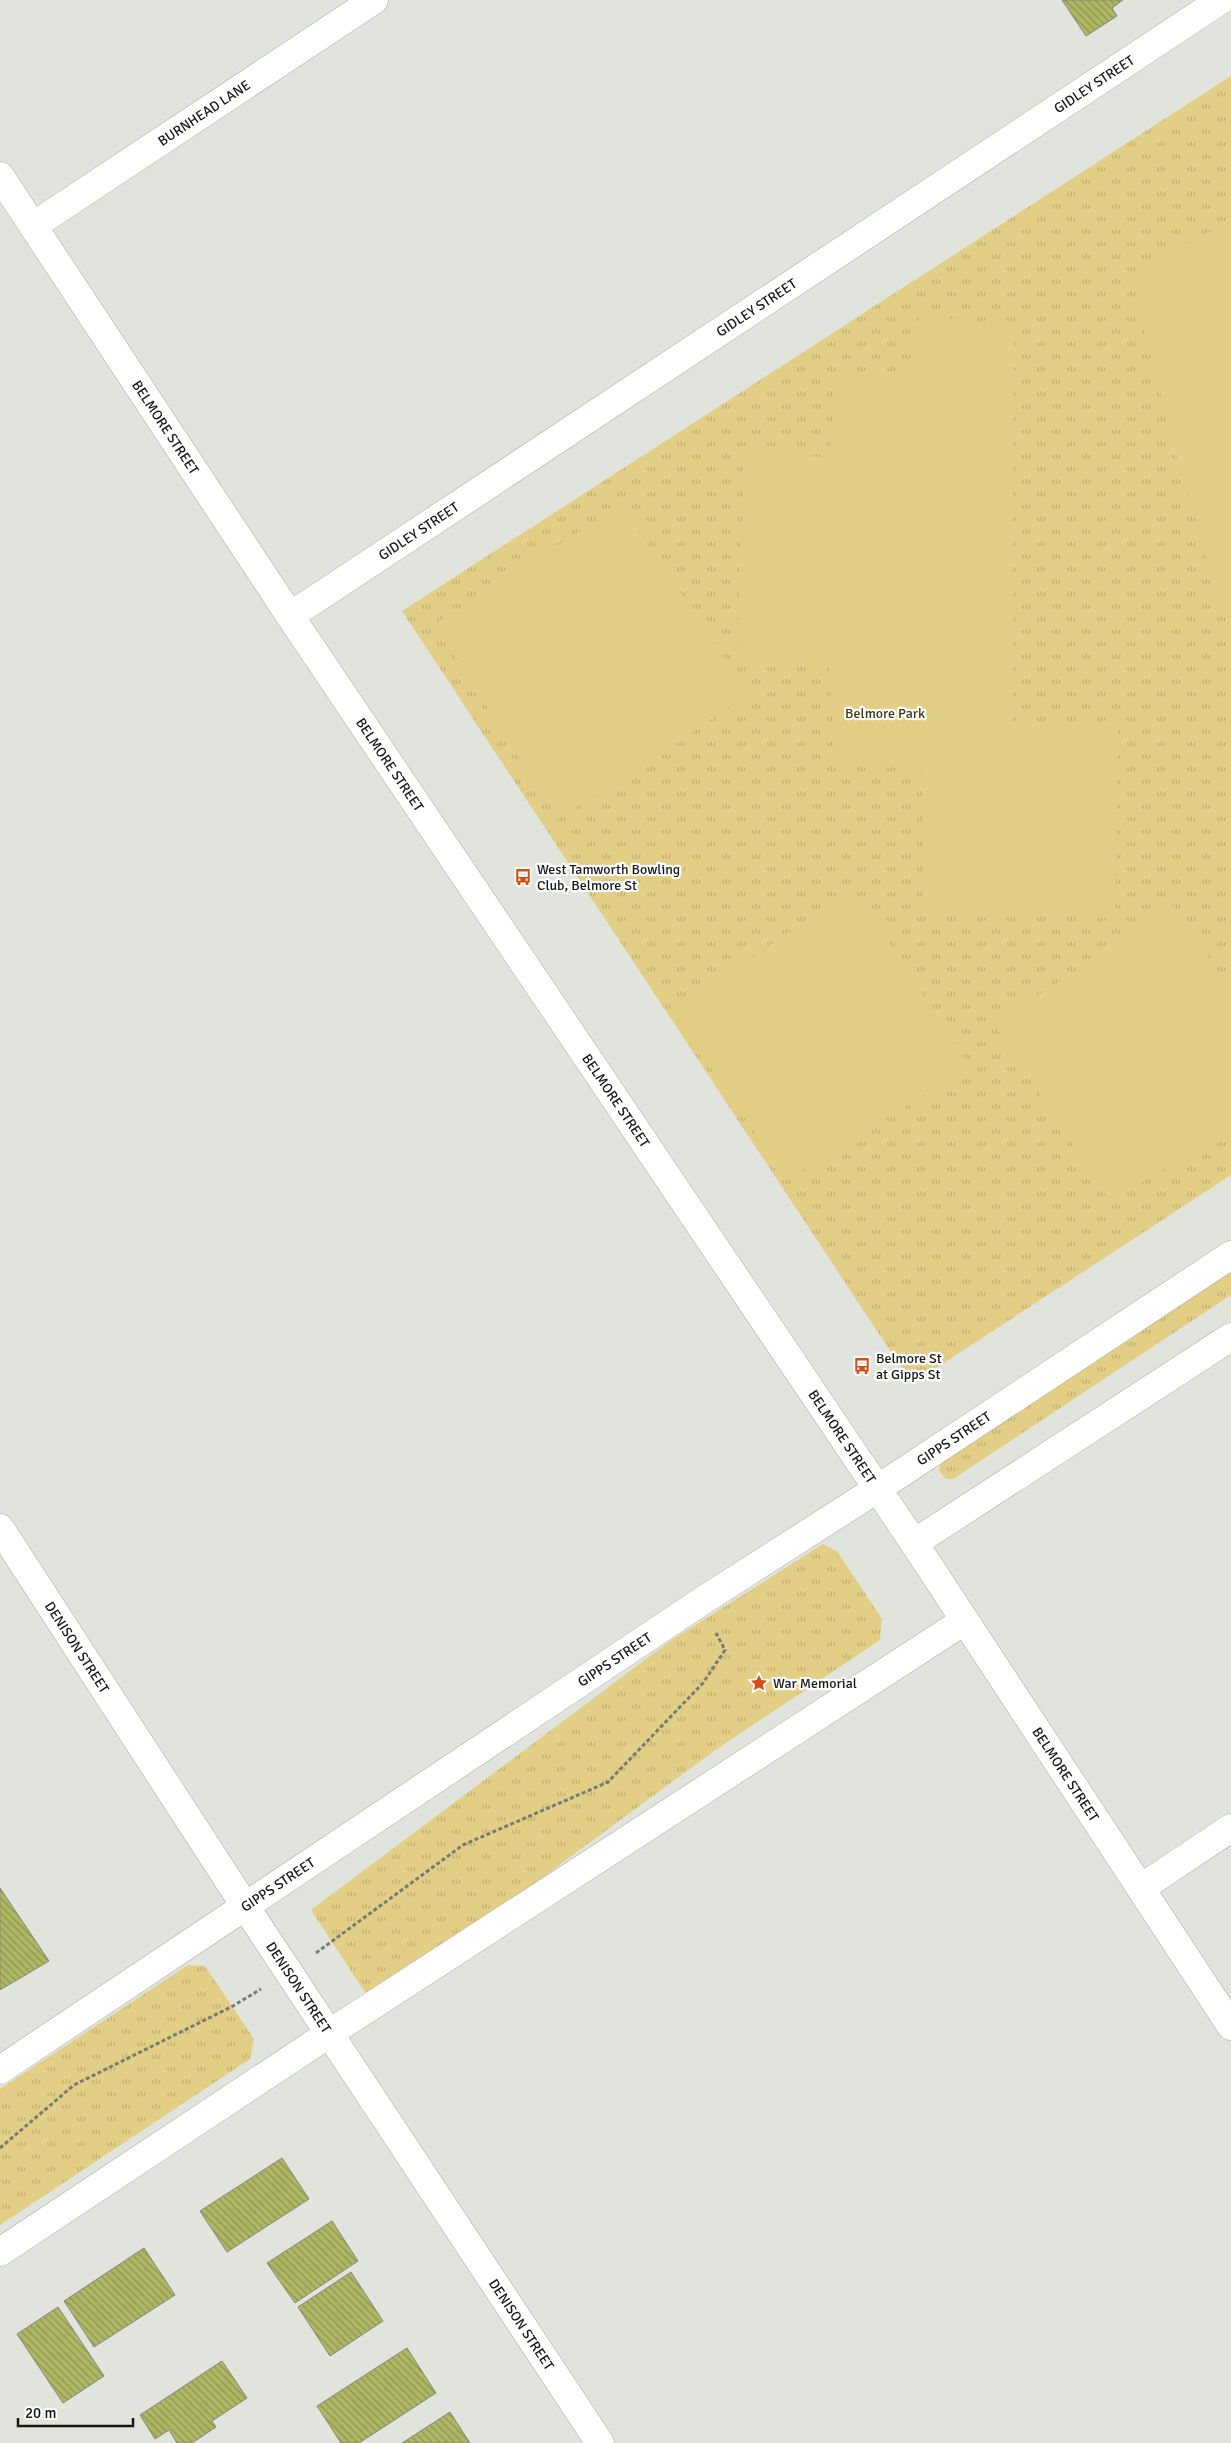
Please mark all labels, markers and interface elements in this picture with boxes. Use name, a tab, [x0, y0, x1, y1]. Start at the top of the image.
street label: GIDLEY STREET	[1051, 51, 1137, 117]
street label: BURNHEAD LANE	[155, 76, 253, 149]
street label: GIDLEY STREET	[713, 275, 800, 340]
street label: BELMORE STREET	[129, 377, 203, 478]
street label: GIDLEY STREET	[375, 498, 462, 564]
park label: Belmore Park	[845, 705, 925, 722]
street label: BELMORE STREET	[352, 715, 428, 815]
place label: West Tamworth Bowling Club, Belmore St	[537, 861, 680, 894]
bus stop icon: West Tamworth Bowling Club, Belmore St	[513, 867, 533, 887]
street label: BELMORE STREET	[579, 1051, 654, 1151]
place label: Belmore St at Gipps St	[876, 1350, 942, 1383]
bus stop icon: Belmore St at Gipps St	[852, 1356, 872, 1376]
street label: BELMORE STREET	[805, 1386, 880, 1487]
street label: GIPPS STREET	[913, 1408, 994, 1469]
street label: DENISON STREET	[41, 1598, 113, 1696]
street label: GIPPS STREET	[574, 1629, 655, 1690]
place icon: War Memorial	[749, 1673, 769, 1693]
place label: War Memorial	[773, 1675, 857, 1692]
street label: BELMORE STREET	[1029, 1724, 1103, 1825]
street label: GIPPS STREET	[237, 1854, 318, 1915]
street label: DENISON STREET	[263, 1939, 335, 2036]
street label: DENISON STREET	[485, 2276, 558, 2373]
scale bar	[18, 2396, 132, 2428]
text: 20 m	[25, 2404, 56, 2422]

